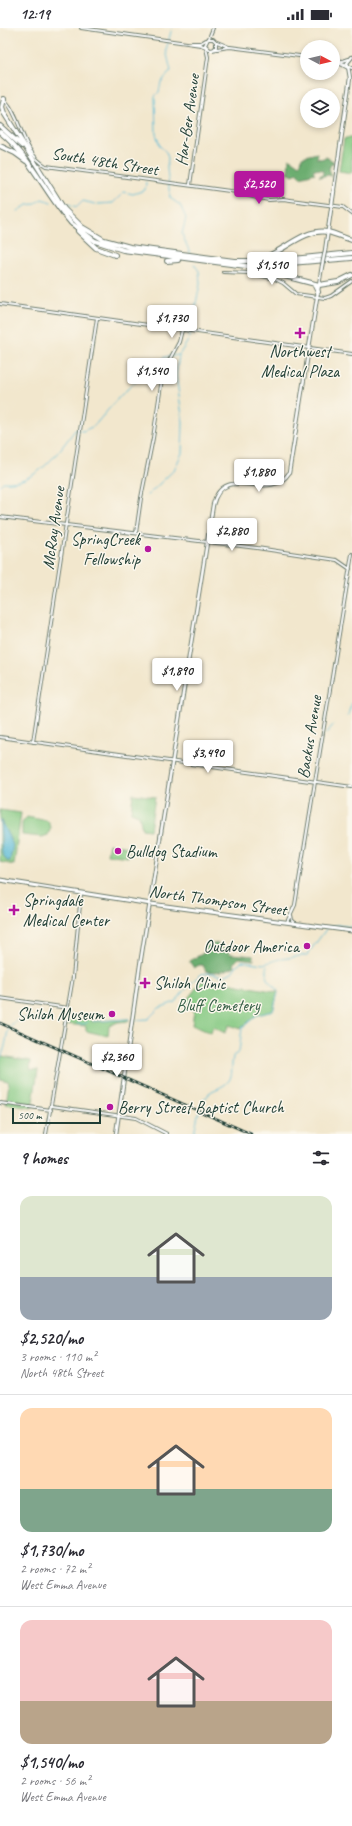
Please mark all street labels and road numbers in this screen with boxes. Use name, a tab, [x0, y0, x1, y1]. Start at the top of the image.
street label: Har-Ber Avenue	[171, 71, 205, 167]
street label: South 48th Street	[50, 143, 162, 181]
street label: McRay Avenue	[37, 484, 70, 571]
street label: Backus Avenue	[293, 693, 327, 780]
street label: North Thompson Street	[148, 880, 290, 921]

